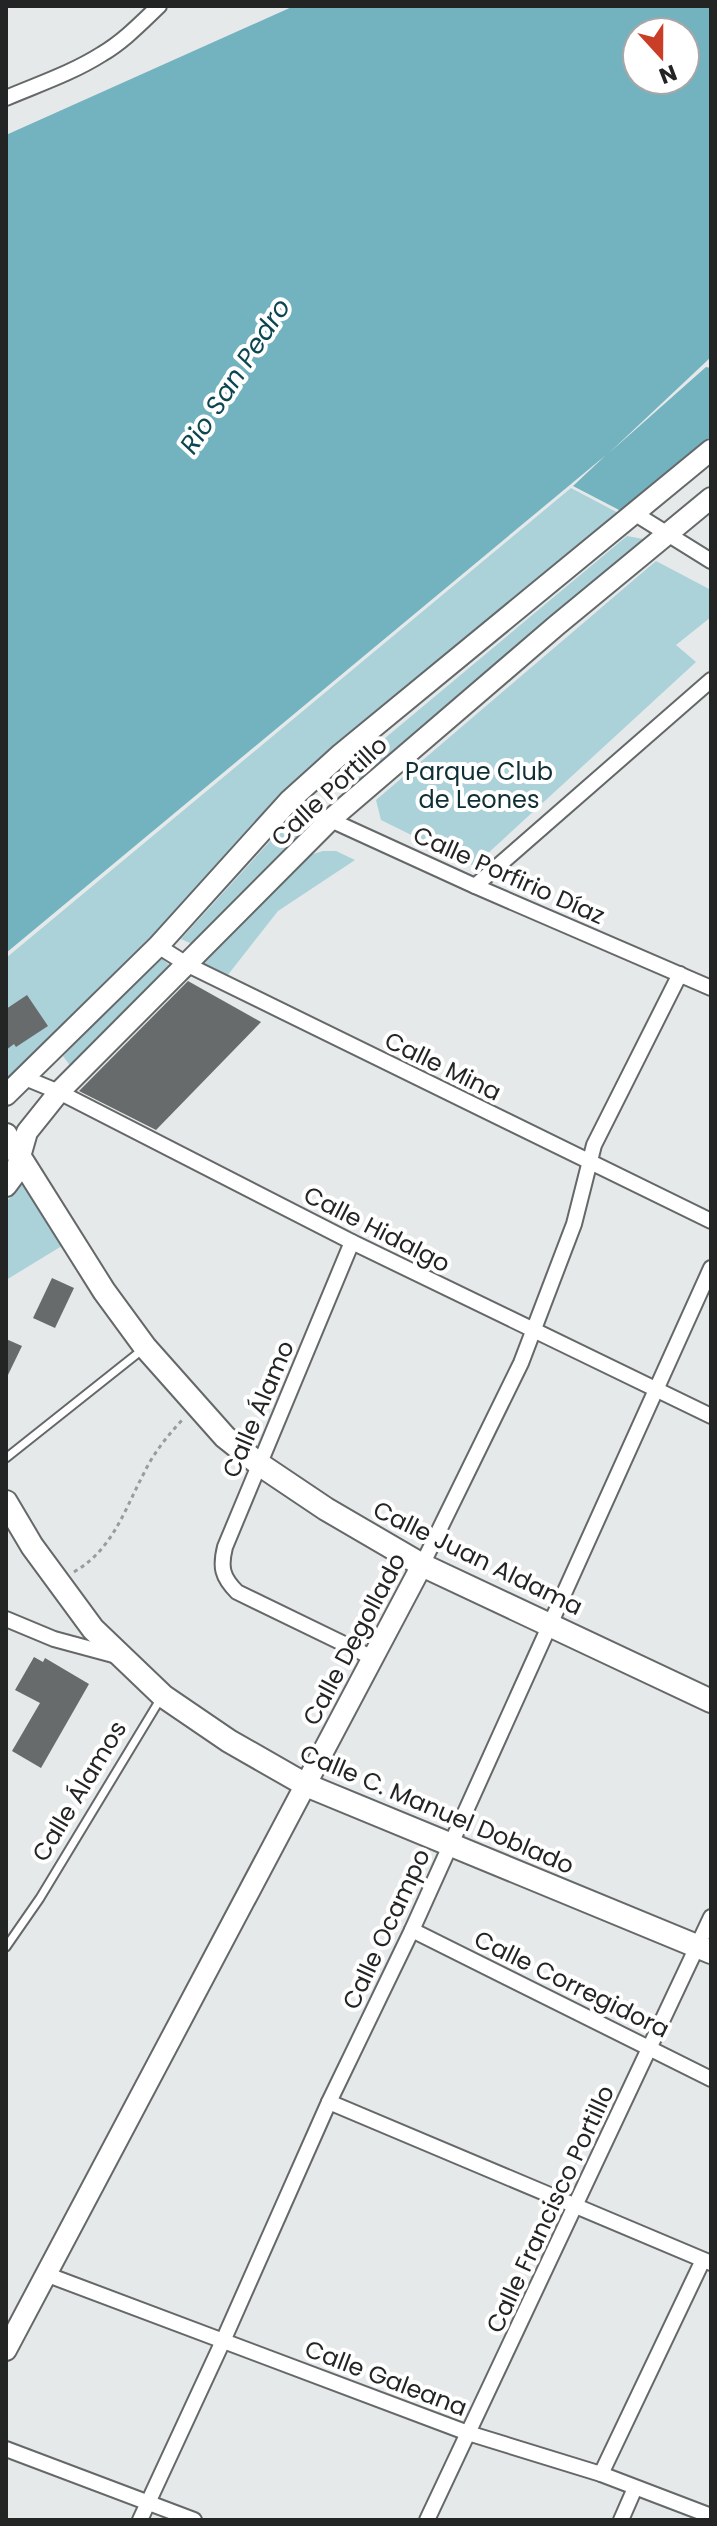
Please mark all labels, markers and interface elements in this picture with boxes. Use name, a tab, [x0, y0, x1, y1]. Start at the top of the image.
north arrow	[621, 16, 701, 96]
text: N	[655, 57, 681, 92]
water label: Rio San Pedro	[171, 291, 299, 461]
street label: Calle Portillo	[264, 729, 394, 853]
park label: Parque Club de Leones	[405, 755, 553, 816]
street label: Calle Porfirio Díaz	[408, 818, 610, 932]
street label: Calle Mina	[379, 1024, 507, 1108]
street label: Calle Hidalgo	[298, 1178, 456, 1280]
street label: Calle Álamo	[214, 1335, 302, 1483]
street label: Calle Juan Aldama	[368, 1493, 588, 1623]
street label: Calle Degollado	[295, 1547, 413, 1731]
street label: Calle Álamos	[24, 1714, 134, 1868]
street label: Calle C. Manuel Doblado	[295, 1736, 579, 1882]
street label: Calle Ocampo	[334, 1843, 438, 2015]
street label: Calle Corregidora	[469, 1922, 675, 2046]
street label: Calle Francisco Portillo	[478, 2080, 622, 2338]
street label: Calle Galeana	[300, 2332, 472, 2424]

